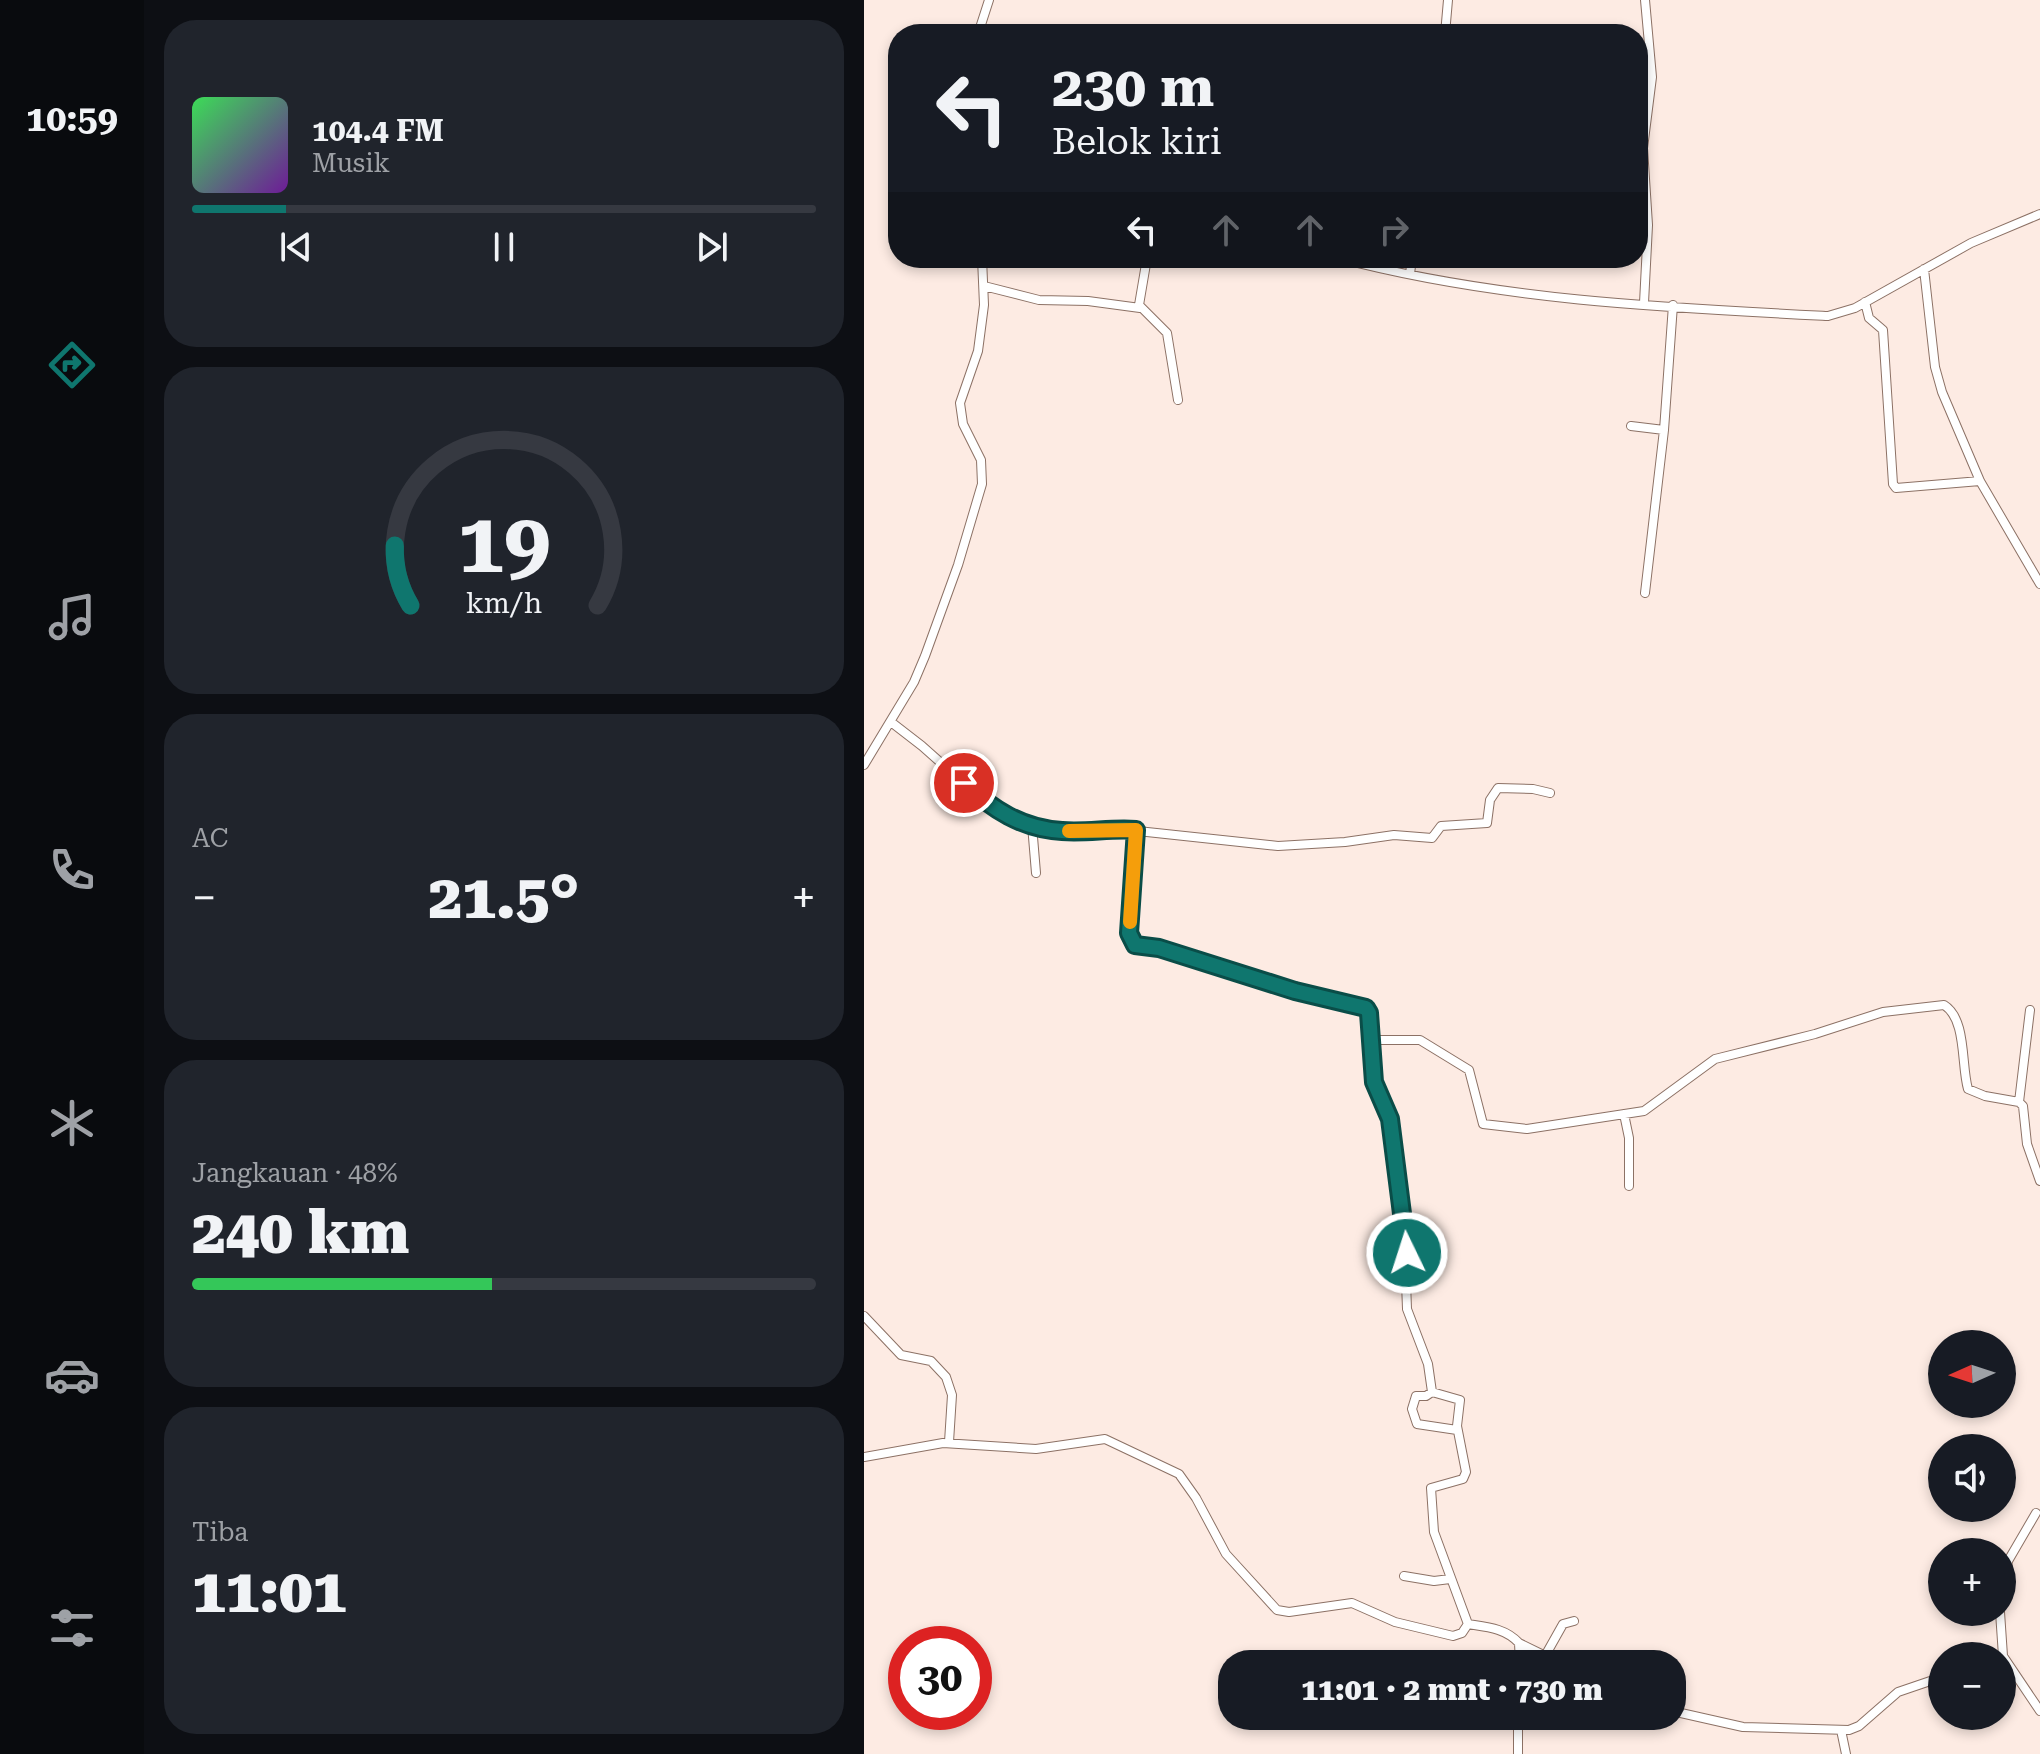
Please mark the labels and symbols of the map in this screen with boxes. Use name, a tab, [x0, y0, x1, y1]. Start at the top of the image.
pin	[930, 749, 998, 817]
position arrow	[1365, 1211, 1449, 1295]
north arrow	[1928, 1330, 2016, 1418]
speed limit sign: 30	[888, 1626, 992, 1730]

